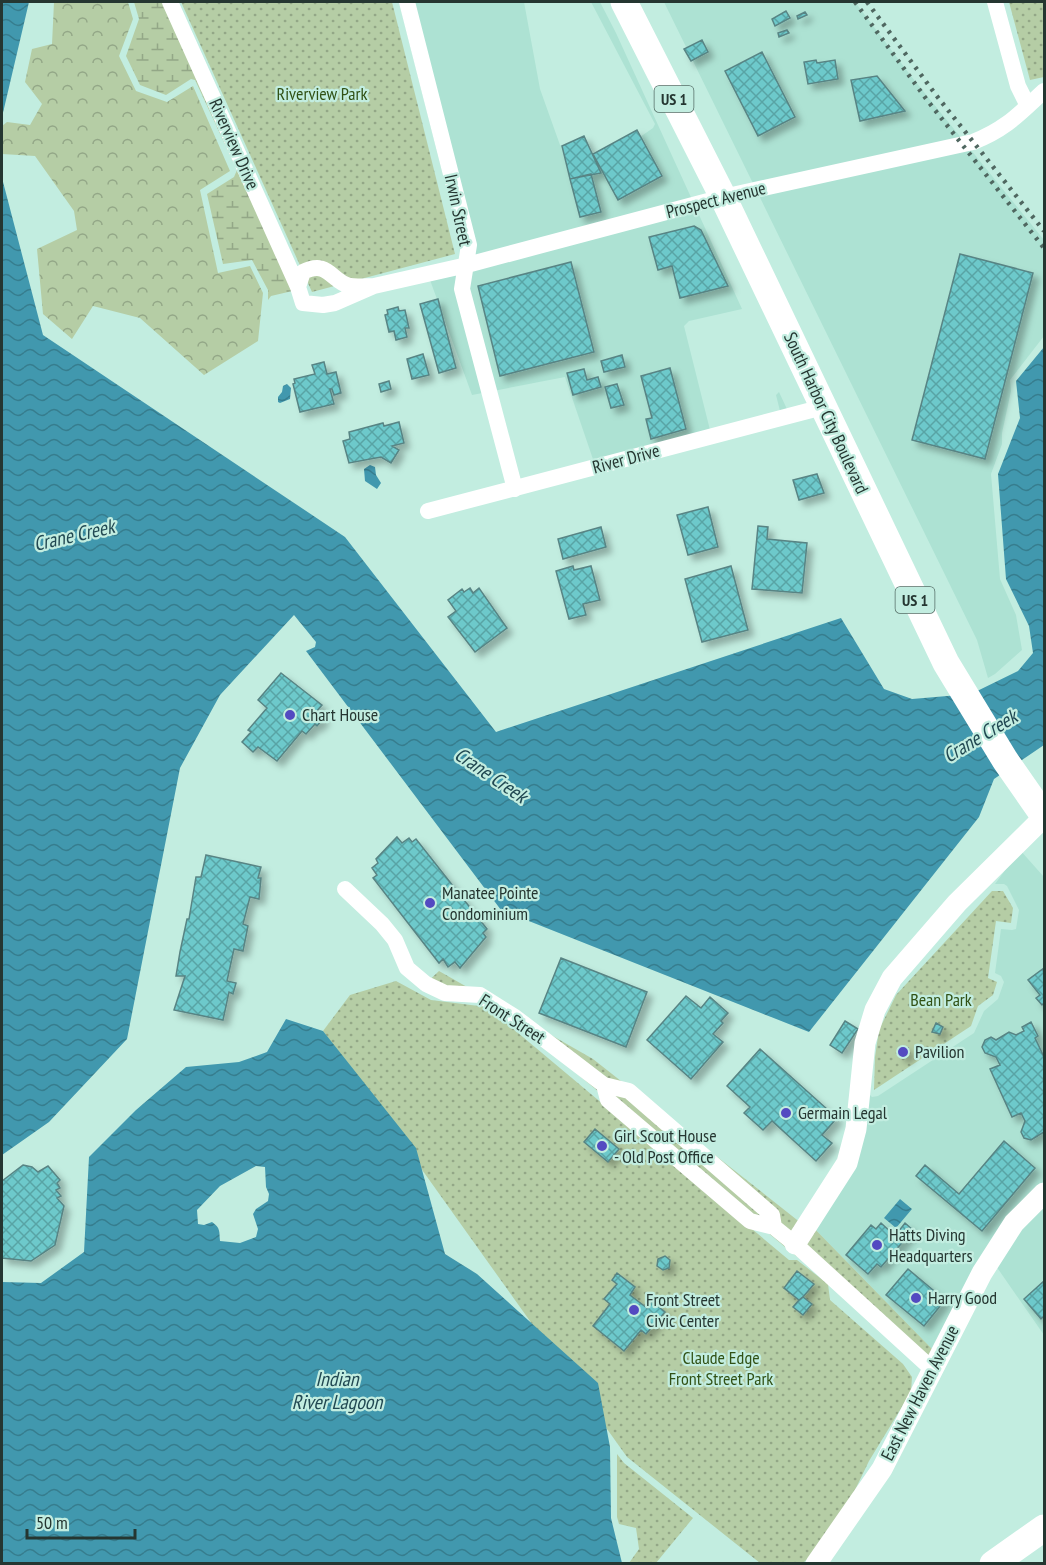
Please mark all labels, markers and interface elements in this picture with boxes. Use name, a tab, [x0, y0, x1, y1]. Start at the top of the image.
park label: Riverview Park	[277, 82, 367, 105]
road number: US 1	[654, 86, 694, 112]
street label: Riverview Drive	[204, 95, 265, 193]
street label: Irwin Street	[440, 172, 477, 248]
street label: Prospect Avenue	[664, 176, 768, 223]
street label: South Harbor City Boulevard	[779, 328, 874, 497]
street label: River Drive	[590, 439, 662, 478]
water label: Crane Creek	[31, 513, 119, 557]
road number: US 1	[896, 587, 934, 613]
place label: Chart House	[302, 703, 378, 726]
water label: Crane Creek	[938, 703, 1024, 768]
marker: Chart House	[283, 708, 297, 722]
water label: Crane Creek	[450, 741, 534, 810]
place label: Manatee Pointe Condominium	[442, 881, 539, 925]
marker: Manatee Pointe Condominium	[423, 896, 437, 910]
park label: Bean Park	[910, 988, 972, 1011]
street label: Front Street	[475, 989, 550, 1048]
place label: Pavilion	[915, 1040, 965, 1063]
marker: Pavilion	[896, 1045, 910, 1059]
place label: Germain Legal	[798, 1101, 888, 1124]
marker: Germain Legal	[779, 1106, 793, 1120]
place label: Girl Scout House - Old Post Office	[614, 1124, 717, 1168]
marker: Girl Scout House - Old Post Office	[595, 1139, 609, 1153]
place label: Hatts Diving Headquarters	[889, 1223, 972, 1267]
marker: Hatts Diving Headquarters	[870, 1238, 884, 1252]
place label: Harry Good	[928, 1286, 997, 1309]
place label: Front Street Civic Center	[646, 1288, 720, 1332]
marker: Harry Good	[909, 1291, 923, 1305]
marker: Front Street Civic Center	[627, 1303, 641, 1317]
street label: East New Haven Avenue	[876, 1321, 964, 1464]
park label: Claude Edge Front Street Park	[669, 1346, 773, 1390]
water label: Indian River Lagoon	[292, 1366, 383, 1415]
scale bar	[27, 1502, 135, 1540]
text: 50 m	[36, 1511, 68, 1534]

